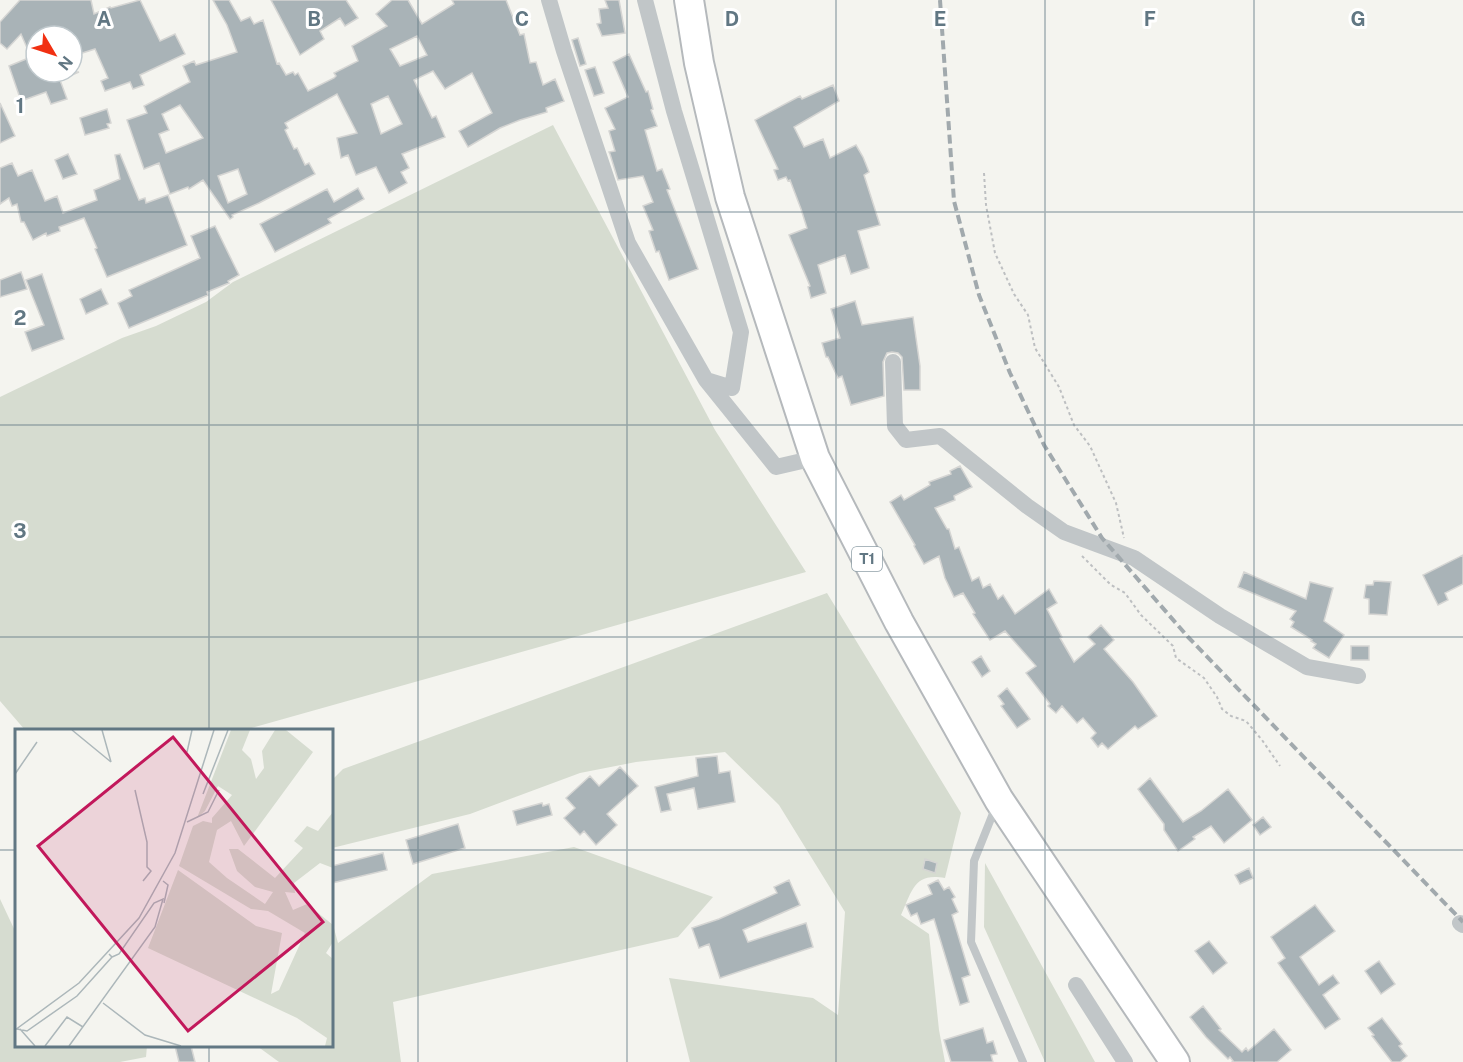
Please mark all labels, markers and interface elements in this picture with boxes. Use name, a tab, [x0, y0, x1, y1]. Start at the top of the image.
text: A	[97, 7, 111, 31]
text: B	[307, 7, 321, 31]
text: C	[515, 7, 529, 31]
text: D	[725, 7, 739, 31]
text: E	[934, 7, 946, 31]
text: F	[1144, 7, 1156, 31]
text: G	[1350, 7, 1366, 31]
north arrow	[24, 24, 84, 84]
text: N	[54, 52, 77, 74]
text: 1	[16, 94, 24, 118]
text: 2	[14, 306, 26, 330]
text: 3	[13, 519, 27, 543]
road number: T1	[852, 547, 882, 571]
inset map	[15, 729, 333, 1047]

